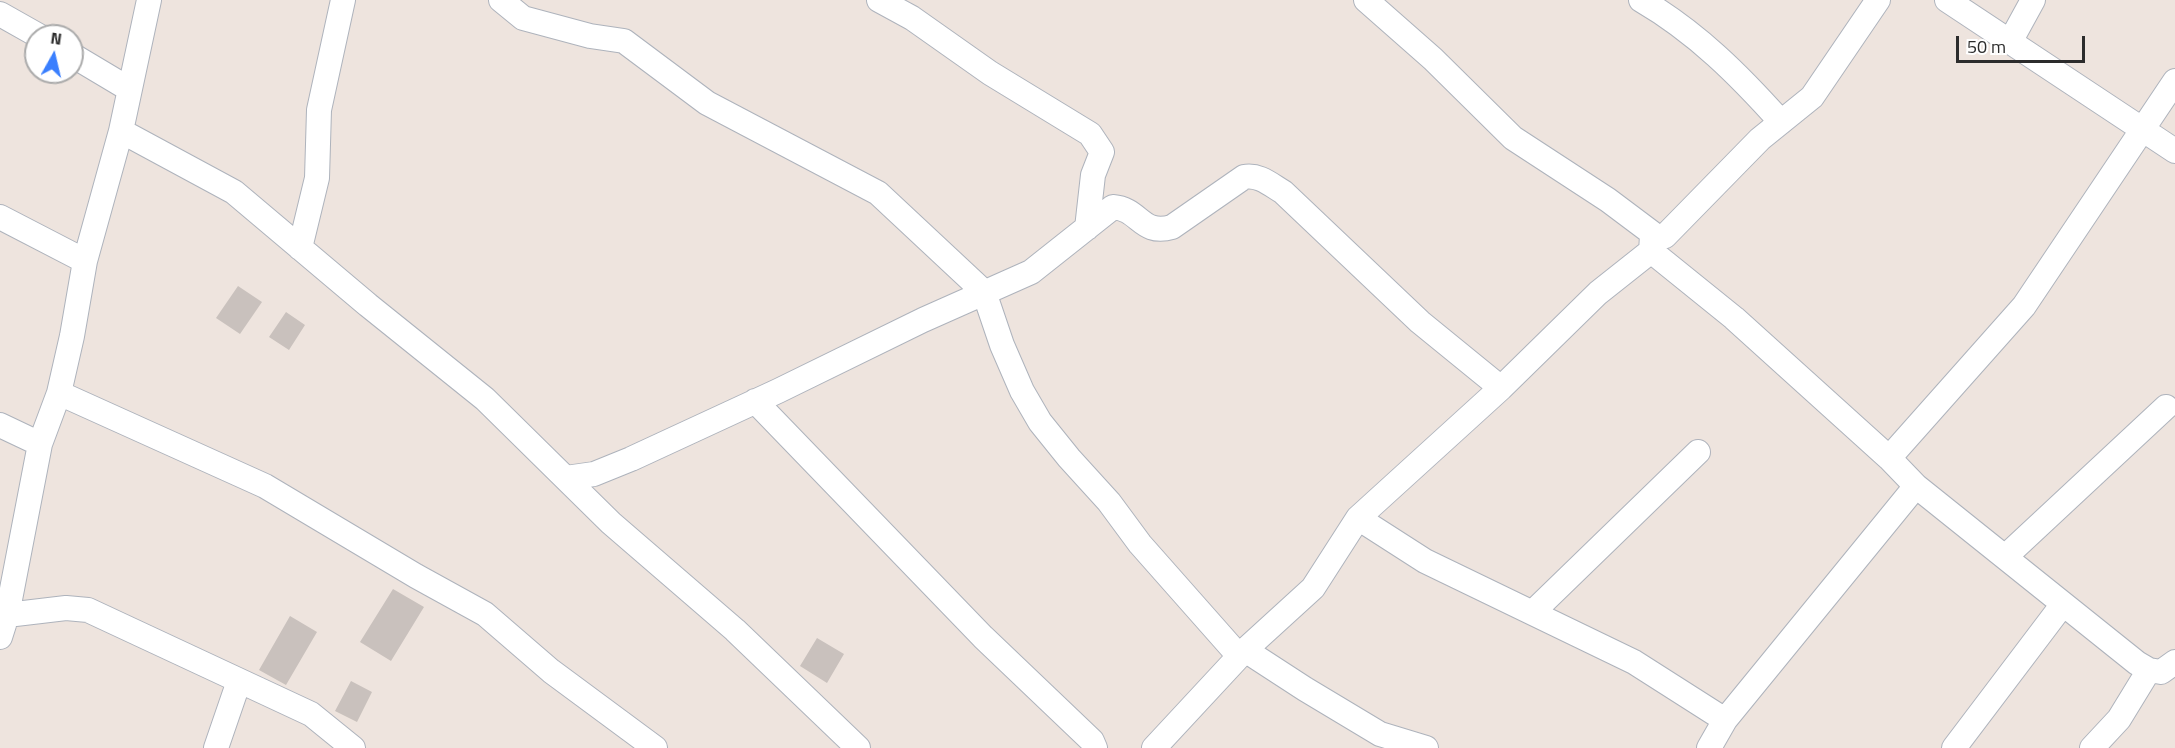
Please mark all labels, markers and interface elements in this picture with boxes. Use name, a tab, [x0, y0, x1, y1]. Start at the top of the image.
north arrow	[24, 24, 84, 84]
scale bar	[1959, 24, 2088, 62]
text: N	[49, 26, 63, 51]
text: 50 m	[1967, 33, 2006, 60]

